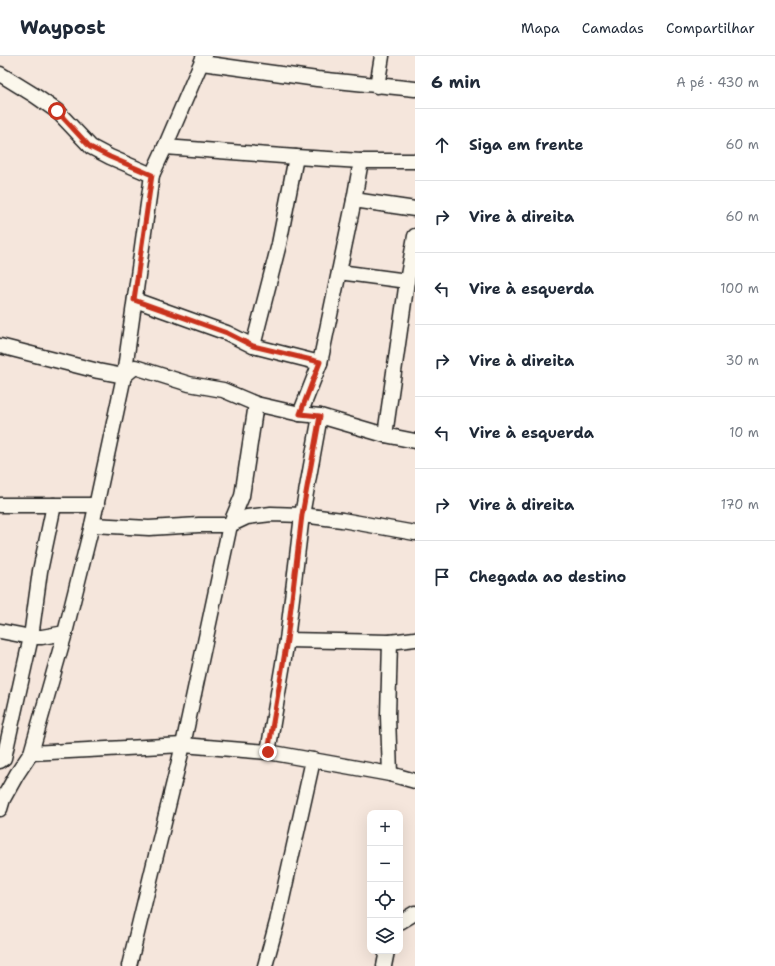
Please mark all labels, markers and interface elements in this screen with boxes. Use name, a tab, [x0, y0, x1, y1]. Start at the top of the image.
text: Waypost	[20, 15, 105, 40]
text: Mapa	[521, 19, 560, 37]
text: Camadas	[582, 19, 644, 37]
text: Compartilhar	[666, 19, 755, 37]
text: 6 min	[431, 71, 481, 93]
text: A pé · 430 m	[676, 74, 759, 91]
route start	[48, 102, 66, 120]
icon: ahead	[431, 134, 453, 156]
text: Siga em frente	[469, 135, 584, 155]
text: 60 m	[726, 136, 759, 153]
icon: right	[431, 206, 453, 228]
text: Vire à direita	[469, 207, 574, 227]
text: 60 m	[726, 208, 759, 225]
icon: left	[431, 278, 453, 300]
text: Vire à esquerda	[469, 279, 594, 299]
text: 100 m	[720, 280, 759, 297]
icon: right	[431, 350, 453, 372]
text: Vire à direita	[469, 351, 574, 371]
text: 30 m	[725, 352, 759, 369]
icon: left	[431, 422, 453, 444]
text: Vire à esquerda	[469, 423, 594, 443]
text: 10 m	[729, 424, 759, 441]
icon: right	[431, 494, 453, 516]
text: Vire à direita	[469, 495, 574, 515]
text: 170 m	[721, 496, 759, 513]
icon: arrive	[431, 566, 453, 588]
text: Chegada ao destino	[469, 567, 626, 587]
route end	[259, 743, 277, 761]
map controls	[367, 810, 403, 954]
button: +	[367, 810, 403, 846]
button: −	[367, 846, 403, 882]
button: locate	[367, 882, 403, 918]
button: layers	[367, 918, 403, 954]

